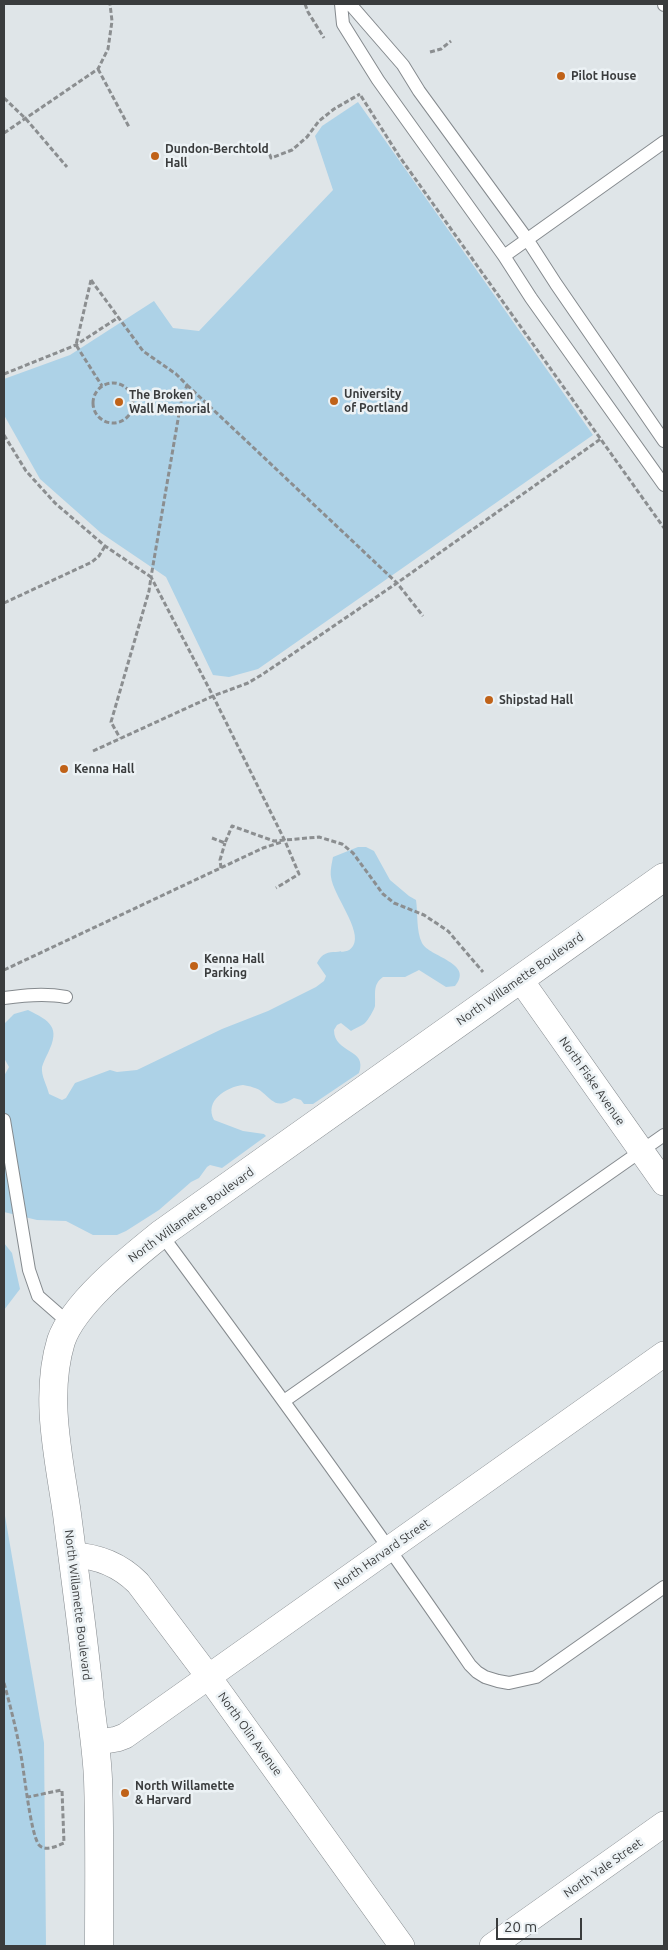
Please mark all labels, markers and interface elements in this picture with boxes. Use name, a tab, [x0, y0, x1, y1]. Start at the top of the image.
place label: Pilot House	[571, 69, 636, 83]
marker: Pilot House	[555, 70, 567, 82]
place label: Dundon-Berchtold Hall	[165, 142, 269, 170]
marker: Dundon-Berchtold Hall	[149, 150, 161, 162]
place label: University of Portland	[344, 387, 408, 415]
place label: The Broken Wall Memorial	[129, 388, 210, 416]
marker: University of Portland	[328, 395, 340, 407]
marker: The Broken Wall Memorial	[113, 396, 125, 408]
place label: Shipstad Hall	[499, 693, 573, 707]
marker: Shipstad Hall	[483, 694, 495, 706]
place label: Kenna Hall	[74, 762, 134, 776]
marker: Kenna Hall	[58, 763, 70, 775]
street label: North Willamette Boulevard	[454, 930, 586, 1028]
place label: Kenna Hall Parking	[204, 952, 264, 980]
marker: Kenna Hall Parking	[188, 960, 200, 972]
street label: North Fiske Avenue	[556, 1034, 628, 1128]
street label: North Willamette Boulevard	[125, 1165, 257, 1265]
street label: North Harvard Street	[331, 1516, 433, 1592]
street label: North Willamette Boulevard	[62, 1529, 94, 1681]
street label: North Olin Avenue	[215, 1689, 285, 1779]
place label: North Willamette & Harvard	[135, 1779, 235, 1807]
marker: North Willamette & Harvard	[119, 1787, 131, 1799]
street label: North Yale Street	[561, 1835, 645, 1901]
scale bar	[498, 1908, 584, 1940]
text: 20 m	[504, 1918, 537, 1935]

